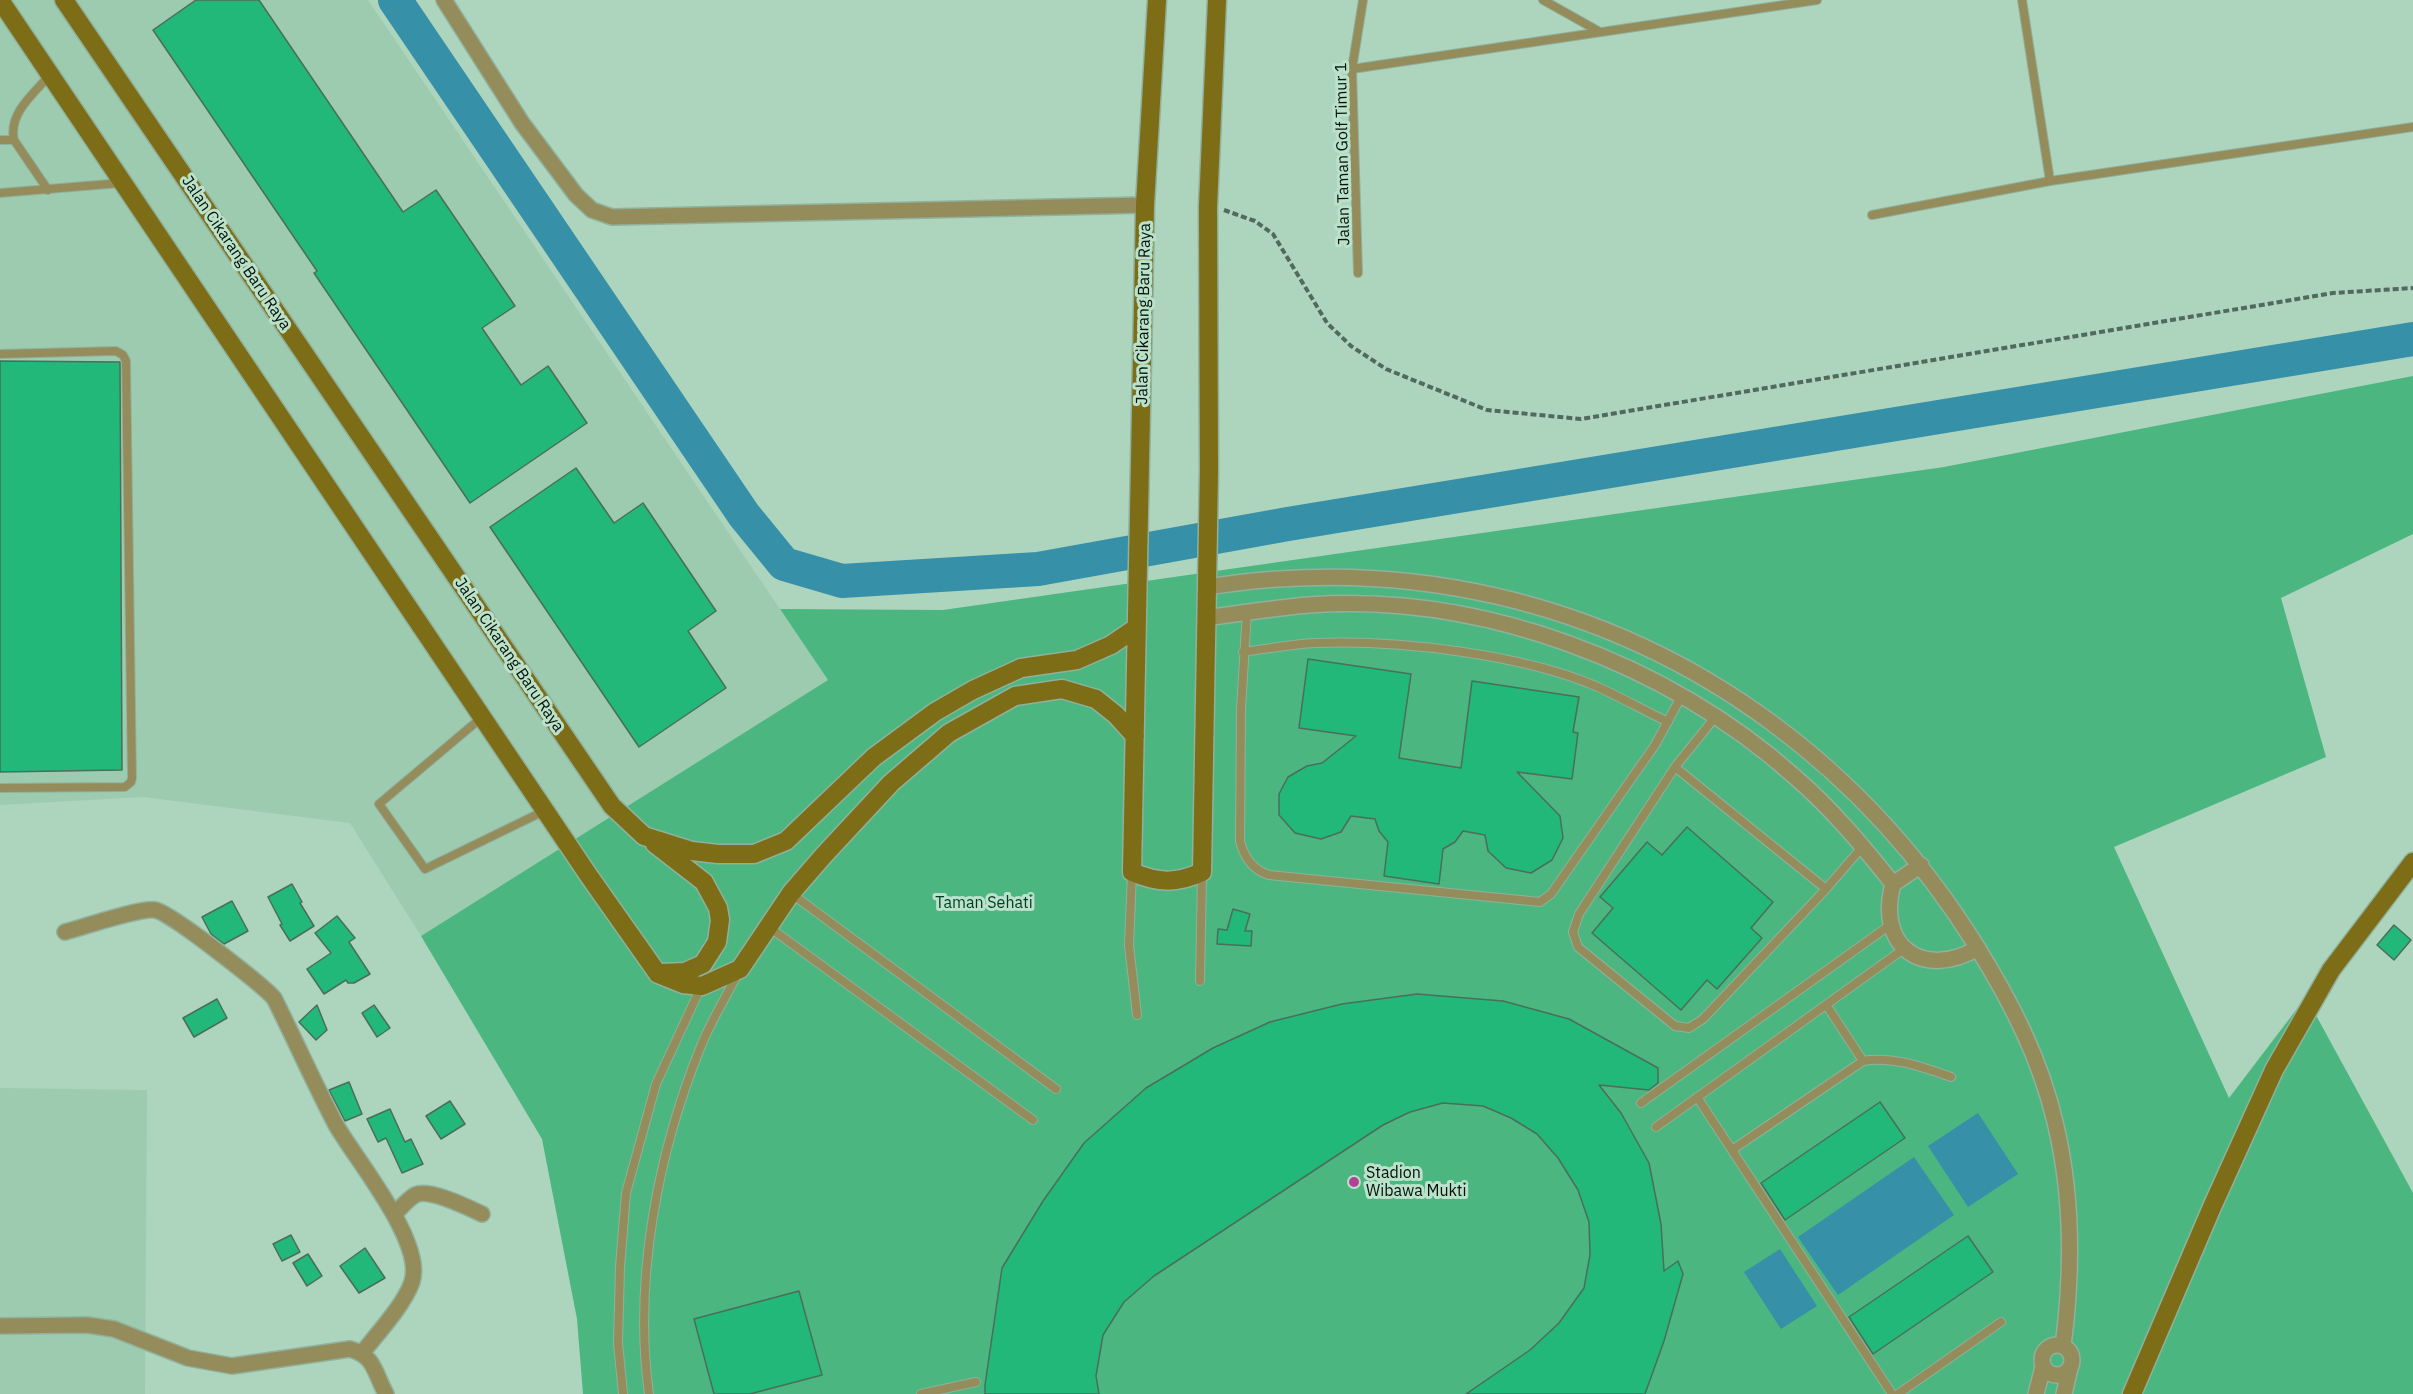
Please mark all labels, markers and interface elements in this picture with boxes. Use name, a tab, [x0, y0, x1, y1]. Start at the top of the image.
street label: Jalan Taman Golf Timur 1	[1332, 62, 1354, 246]
street label: Jalan Cikarang Baru Raya	[177, 172, 295, 334]
street label: Jalan Cikarang Baru Raya	[1133, 223, 1155, 405]
street label: Jalan Cikarang Baru Raya	[450, 574, 568, 736]
park label: Taman Sehati	[935, 893, 1033, 913]
place label: Stadion Wibawa Mukti	[1366, 1163, 1466, 1201]
marker: Stadion Wibawa Mukti	[1347, 1175, 1361, 1189]

